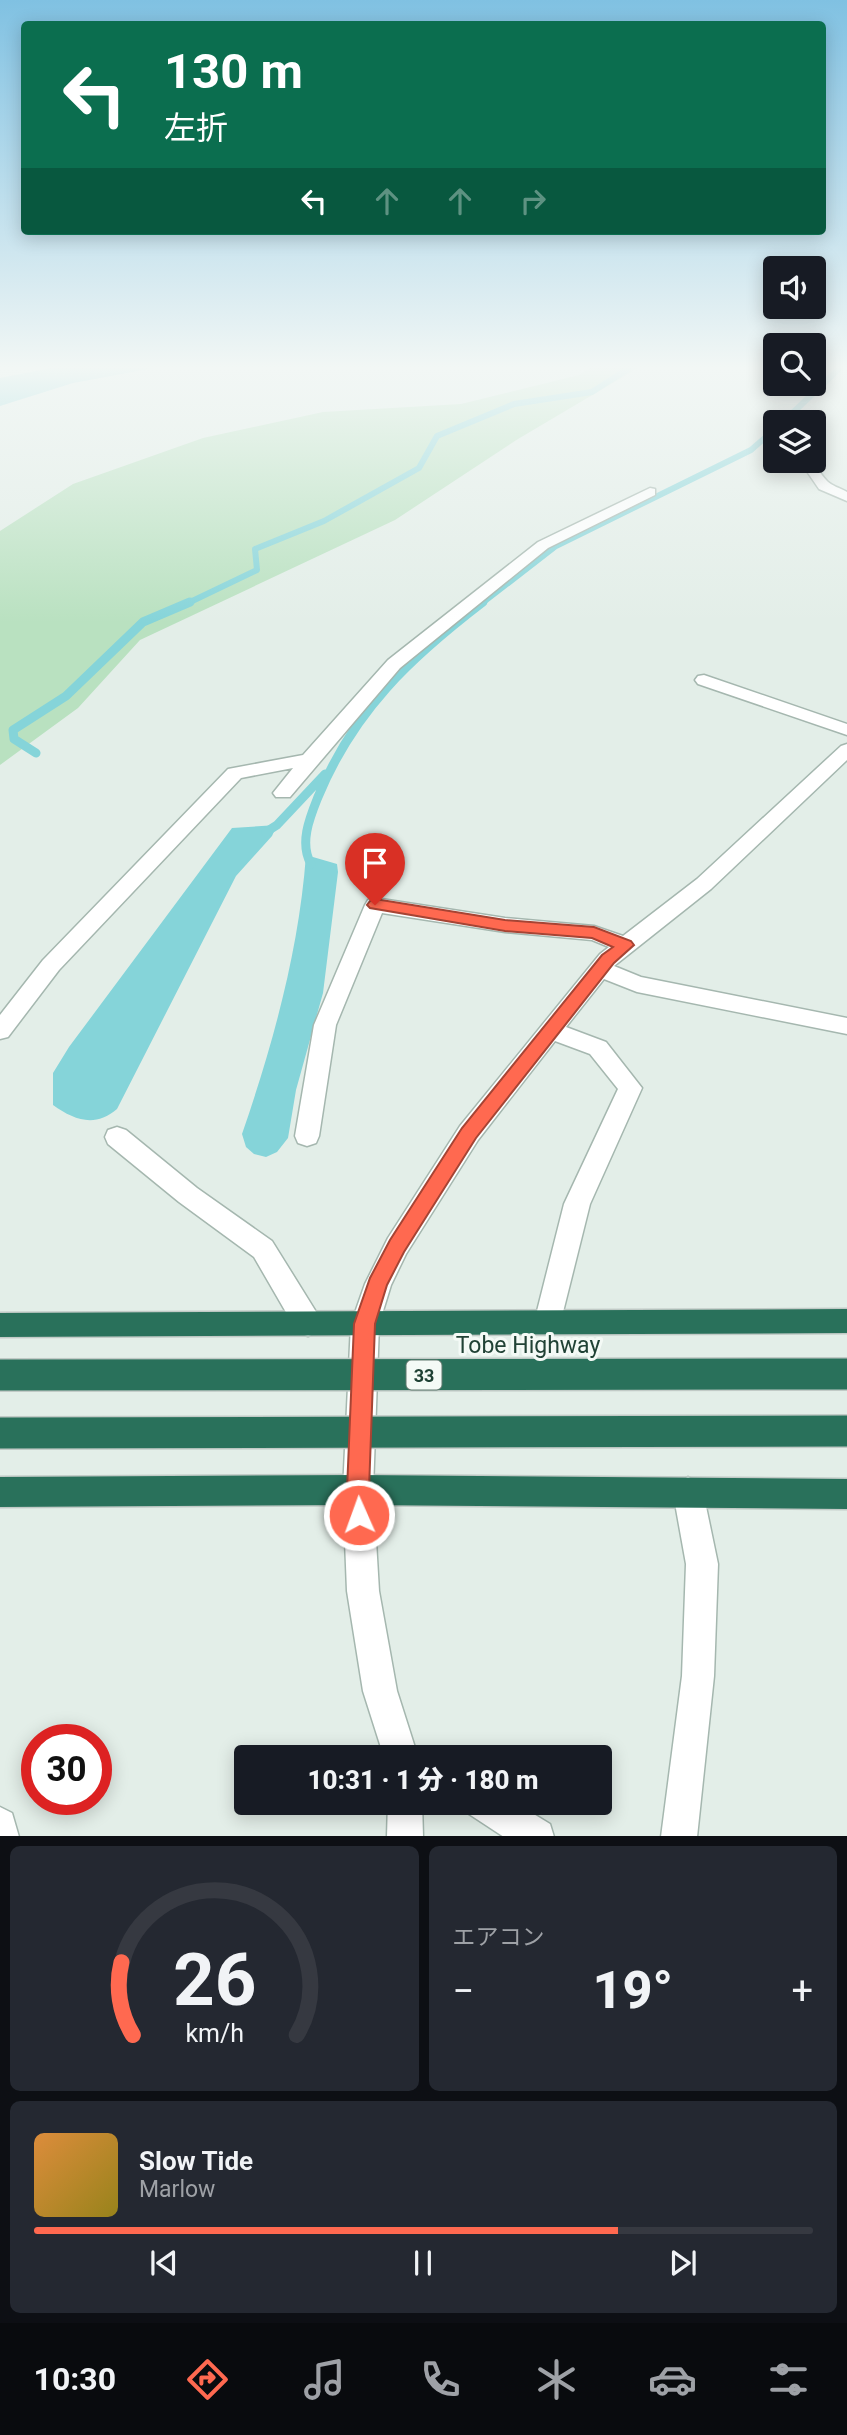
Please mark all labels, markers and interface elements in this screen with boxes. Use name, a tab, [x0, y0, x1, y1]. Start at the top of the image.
text: 130 m	[164, 43, 303, 100]
icon: left	[49, 49, 140, 140]
text: 左折	[164, 109, 228, 147]
icon: left	[295, 182, 333, 220]
icon: ahead	[368, 182, 406, 220]
icon: ahead	[441, 182, 479, 220]
icon: right	[514, 182, 552, 220]
map controls	[763, 256, 826, 473]
button: sound	[763, 256, 826, 319]
button: search	[763, 333, 826, 396]
button: layers	[763, 410, 826, 473]
pin	[345, 833, 405, 905]
icon: arrive	[356, 844, 394, 882]
street label: Tobe Highway	[456, 1332, 600, 1359]
road number: 33	[406, 1360, 442, 1390]
position arrow	[322, 1478, 396, 1552]
speed limit sign: 30	[21, 1724, 112, 1815]
text: 10:31 · 1 分 · 180 m	[307, 1765, 539, 1795]
text: エアコン	[453, 1924, 545, 1951]
text: 26	[172, 1937, 256, 2023]
text: 19°	[593, 1960, 673, 2021]
text: −	[453, 1969, 474, 2013]
text: +	[791, 1969, 813, 2013]
text: km/h	[185, 2018, 244, 2047]
text: Slow Tide	[139, 2146, 253, 2176]
text: Marlow	[139, 2176, 215, 2203]
icon: previous	[145, 2244, 183, 2282]
icon: pause	[404, 2244, 442, 2282]
icon: next	[664, 2244, 702, 2282]
icon: directions	[183, 2355, 232, 2404]
icon: music	[300, 2355, 349, 2404]
icon: phone	[416, 2355, 465, 2404]
icon: climate	[532, 2355, 581, 2404]
icon: car	[648, 2355, 697, 2404]
icon: filters	[764, 2355, 813, 2404]
text: 10:30	[34, 2360, 116, 2398]

